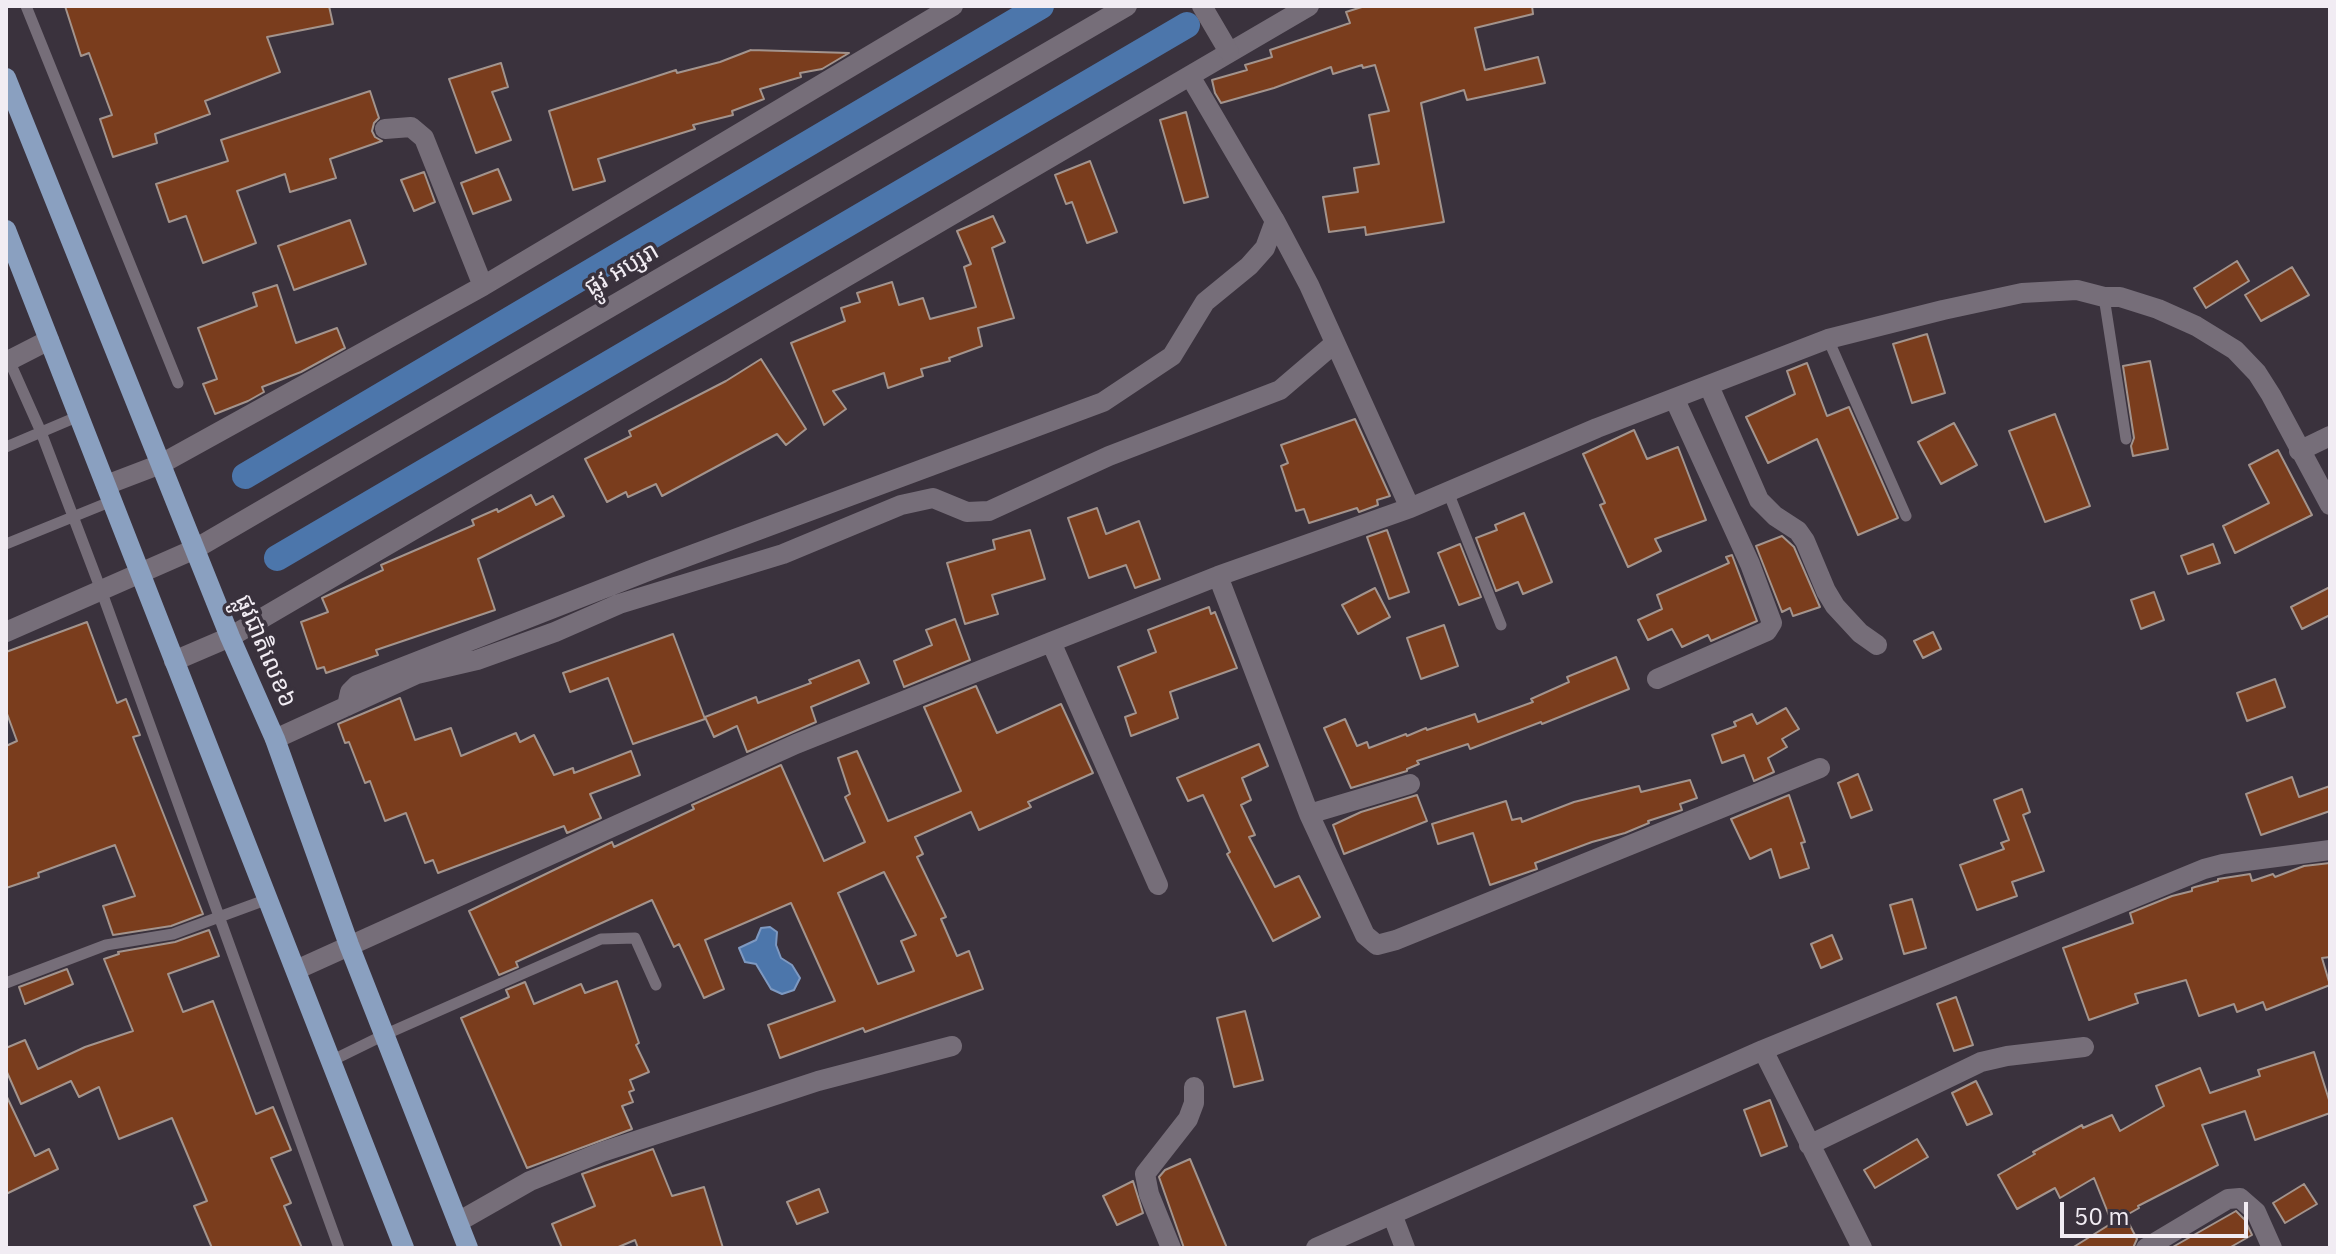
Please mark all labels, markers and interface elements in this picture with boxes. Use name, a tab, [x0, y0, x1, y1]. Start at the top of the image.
street label: ផ្លូវ អប្សរា	[580, 237, 664, 303]
street label: ផ្លូវជាតិលេខ៦	[228, 590, 302, 712]
scale bar	[2064, 1186, 2252, 1236]
text: 50 m	[2074, 1200, 2129, 1232]

